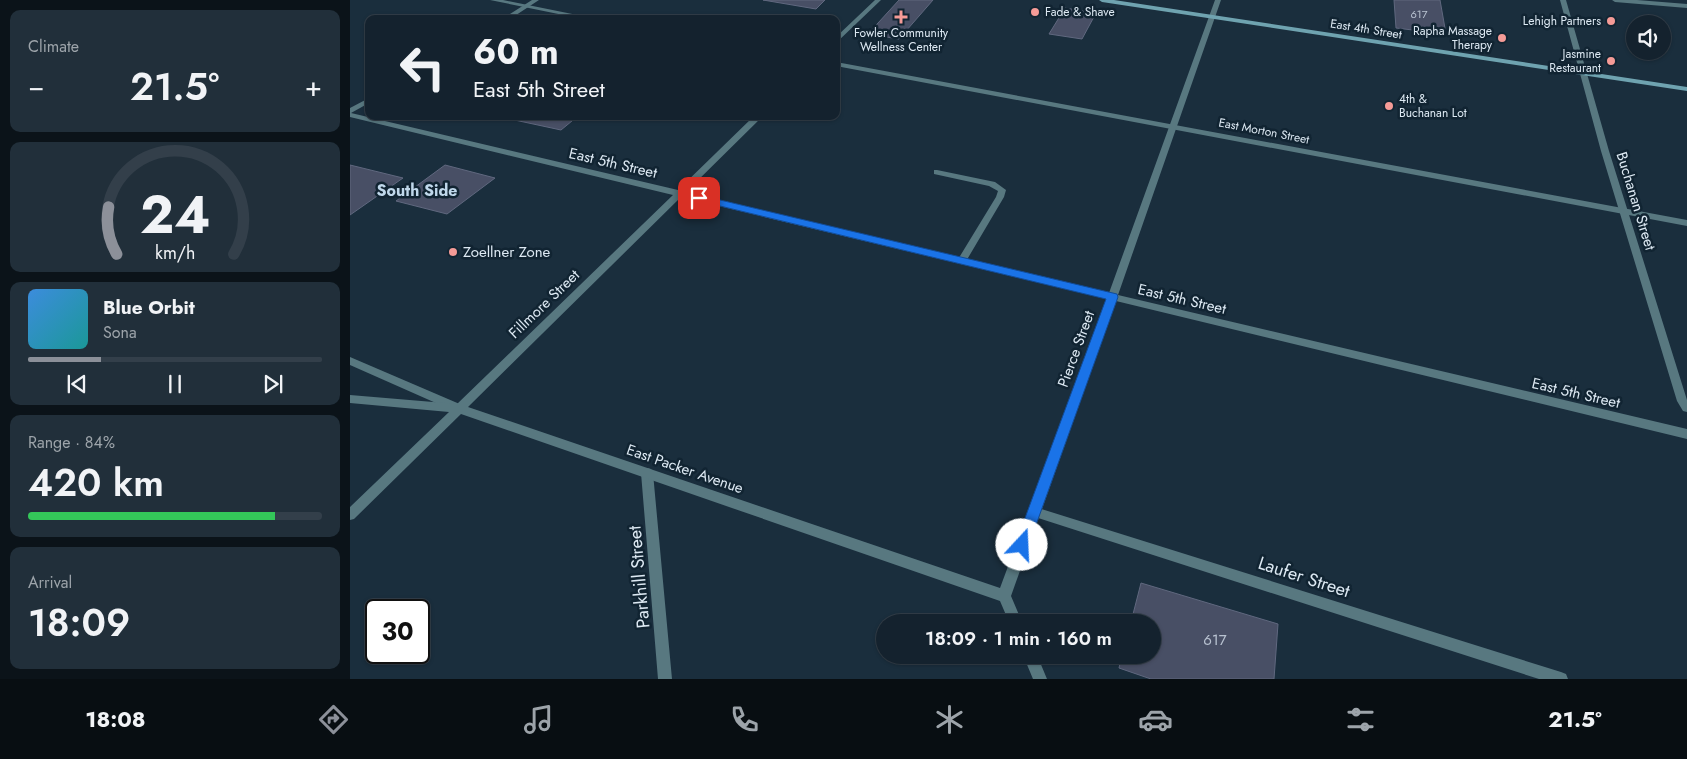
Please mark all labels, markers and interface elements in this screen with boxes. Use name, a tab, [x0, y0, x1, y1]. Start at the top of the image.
place label: Fade & Shave	[1045, 3, 1115, 21]
marker: Fade & Shave	[1029, 6, 1041, 18]
house number: 617	[1410, 6, 1428, 22]
marker: Fowler Community Wellness Center	[894, 10, 908, 24]
place label: Lehigh Partners	[1523, 12, 1601, 30]
street label: East 4th Street	[1329, 14, 1403, 44]
marker: Lehigh Partners	[1605, 15, 1617, 27]
map controls	[1626, 15, 1671, 60]
button: sound	[1626, 15, 1671, 60]
place label: Rapha Massage Therapy	[1413, 22, 1493, 54]
place label: Fowler Community Wellness Center	[854, 24, 949, 56]
text: 60 m	[473, 27, 559, 77]
marker: Rapha Massage Therapy	[1496, 32, 1508, 44]
text: Climate	[28, 35, 79, 58]
icon: left	[390, 35, 455, 100]
place label: Jasmine Restaurant	[1549, 45, 1601, 77]
marker: Jasmine Restaurant	[1605, 55, 1617, 67]
text: 21.5°	[130, 59, 219, 114]
text: −	[28, 66, 45, 107]
text: +	[305, 66, 322, 107]
text: East 5th Street	[473, 73, 605, 105]
place label: 4th & Buchanan Lot	[1399, 90, 1467, 122]
marker: 4th & Buchanan Lot	[1383, 100, 1395, 112]
street label: East Morton Street	[1217, 113, 1311, 149]
street label: East 5th Street	[567, 142, 660, 184]
street label: Buchanan Street	[1611, 149, 1662, 253]
text: 24	[140, 177, 210, 253]
pin	[678, 177, 720, 219]
district label: South Side	[376, 179, 458, 202]
icon: arrive	[685, 184, 713, 212]
text: km/h	[155, 240, 195, 266]
place label: Zoellner Zone	[463, 241, 551, 263]
marker: Zoellner Zone	[447, 246, 459, 258]
street label: Fillmore Street	[504, 264, 585, 344]
street label: East 5th Street	[1136, 278, 1229, 320]
text: Blue Orbit	[103, 294, 195, 321]
street label: Pierce Street	[1052, 307, 1100, 390]
text: Sona	[103, 321, 137, 344]
icon: previous	[63, 370, 91, 398]
icon: pause	[161, 370, 189, 398]
icon: next	[259, 370, 287, 398]
street label: East 5th Street	[1530, 372, 1623, 414]
text: Range · 84%	[28, 431, 115, 454]
street label: East Packer Avenue	[624, 439, 747, 499]
text: 420 km	[28, 455, 164, 510]
position arrow	[995, 518, 1047, 570]
street label: Parkhill Street	[622, 524, 656, 629]
street label: Laufer Street	[1255, 550, 1354, 604]
text: Arrival	[28, 571, 72, 594]
text: 18:09	[28, 595, 130, 650]
speed limit sign: 30	[365, 599, 430, 664]
text: 18:09 · 1 min · 160 m	[925, 625, 1112, 652]
house number: 617	[1203, 629, 1227, 651]
icon: directions	[316, 702, 351, 737]
icon: music	[521, 702, 556, 737]
icon: phone	[727, 702, 762, 737]
icon: climate	[932, 702, 967, 737]
icon: car	[1138, 702, 1173, 737]
icon: filters	[1343, 702, 1378, 737]
text: 18:08	[85, 703, 146, 735]
text: 21.5°	[1548, 703, 1602, 735]

